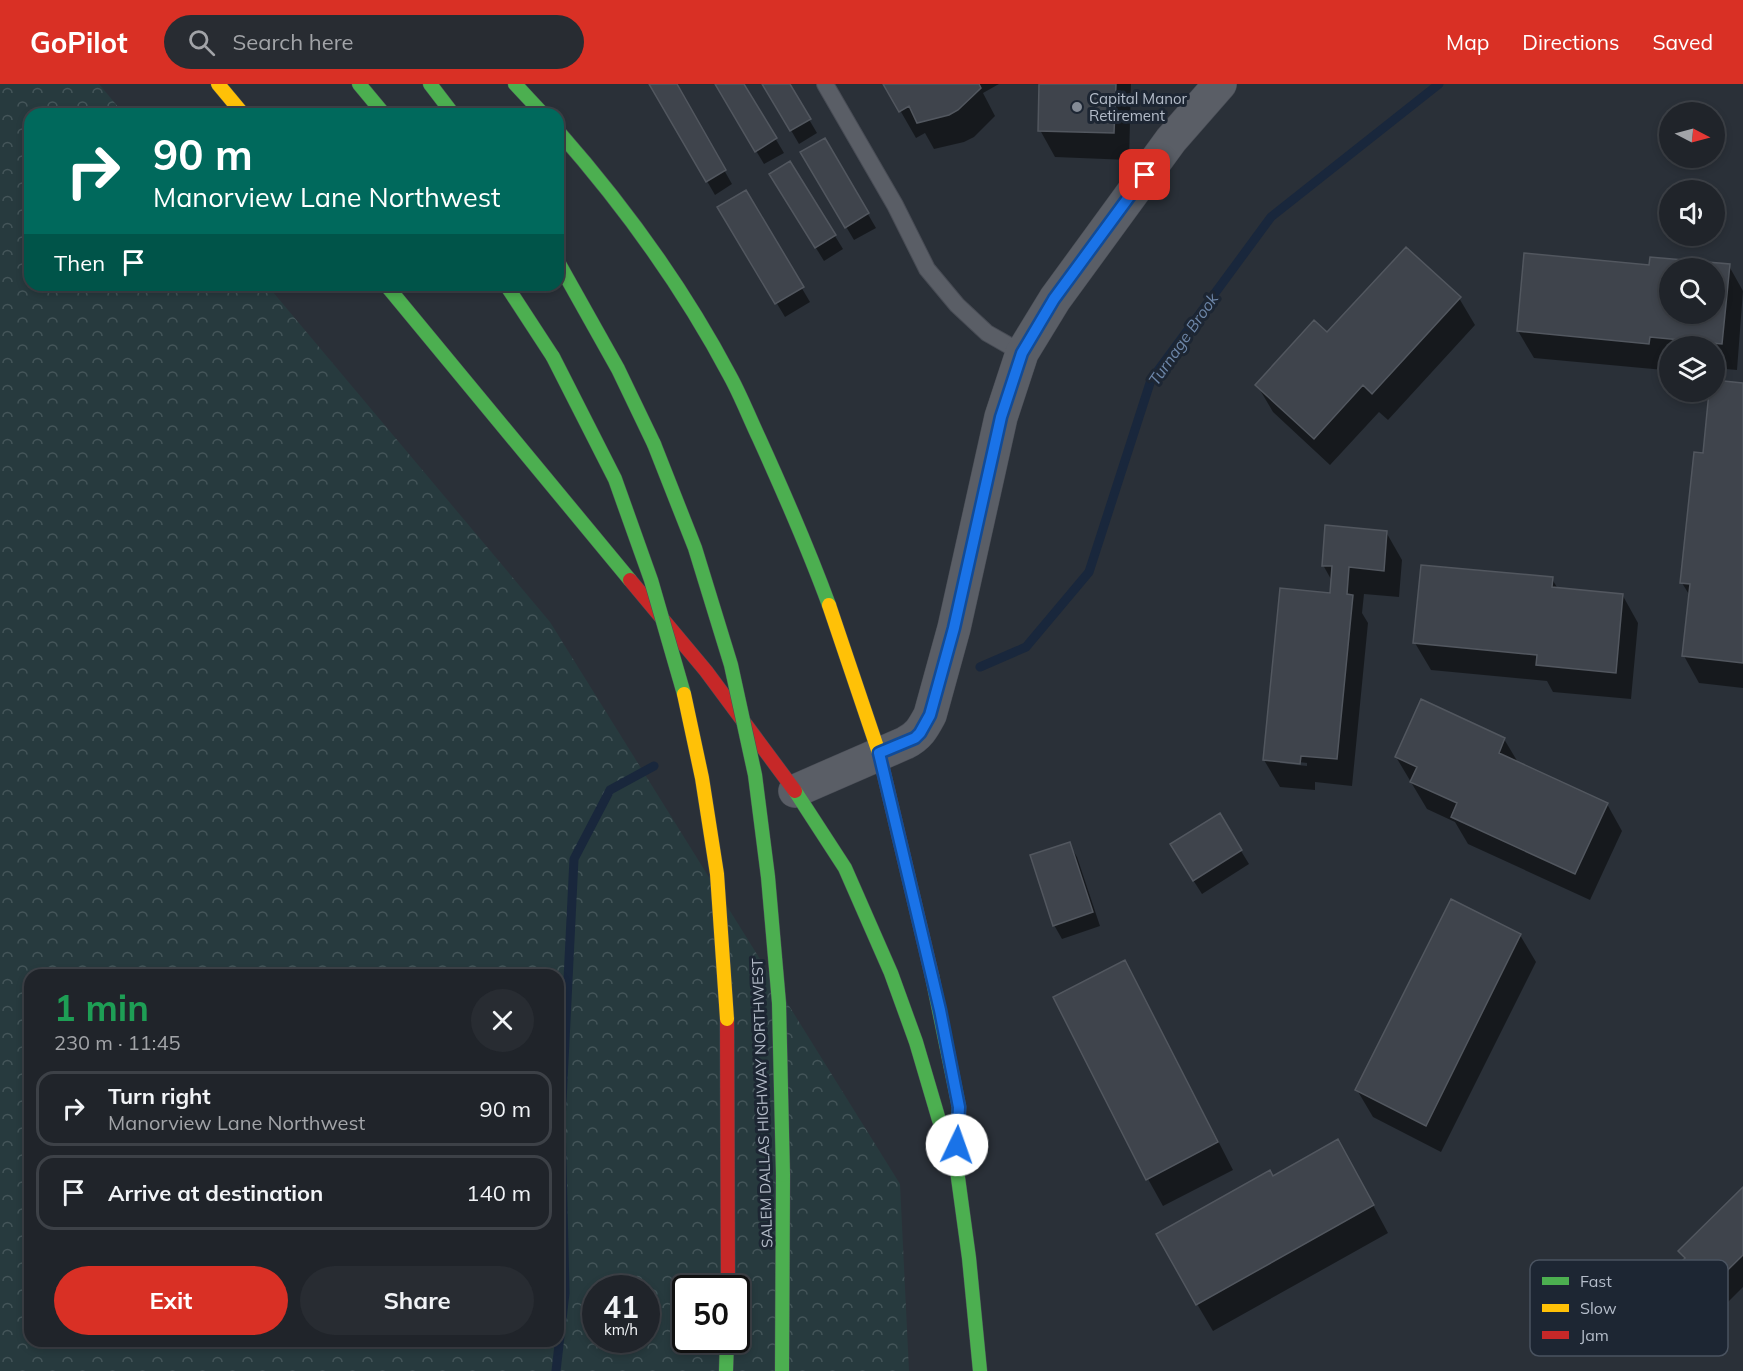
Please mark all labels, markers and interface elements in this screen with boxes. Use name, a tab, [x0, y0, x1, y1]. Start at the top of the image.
search box	[164, 15, 584, 69]
text: GoPilot	[30, 25, 128, 60]
icon: search	[185, 26, 218, 59]
text: Search here	[233, 28, 354, 56]
text: Map	[1446, 29, 1489, 55]
text: Directions	[1522, 29, 1619, 55]
text: Saved	[1652, 29, 1713, 55]
place label: Capital Manor Retirement	[1089, 89, 1188, 125]
marker: Capital Manor Retirement	[1070, 100, 1084, 114]
north arrow	[1659, 102, 1725, 168]
map controls	[1659, 102, 1725, 402]
text: 90 m	[153, 128, 253, 181]
icon: right	[54, 132, 132, 210]
pin	[1119, 149, 1170, 200]
icon: arrive	[1128, 158, 1161, 191]
text: Manorview Lane Northwest	[153, 180, 500, 214]
button: sound	[1659, 180, 1725, 246]
icon: arrive	[117, 246, 150, 279]
text: Then	[54, 249, 105, 277]
button: search	[1659, 258, 1725, 324]
water label: Turnage Brook	[1144, 288, 1223, 389]
button: layers	[1659, 336, 1725, 402]
street label: SALEM DALLAS HIGHWAY NORTHWEST	[747, 958, 777, 1248]
text: 1 min	[54, 985, 149, 1030]
button: close	[471, 989, 534, 1052]
text: 230 m · 11:45	[54, 1030, 180, 1055]
text: Turn right	[108, 1082, 211, 1110]
icon: right	[57, 1092, 90, 1125]
text: 90 m	[480, 1095, 531, 1123]
text: Manorview Lane Northwest	[108, 1110, 365, 1135]
position arrow	[925, 1113, 989, 1177]
icon: arrive	[57, 1176, 90, 1209]
text: Arrive at destination	[108, 1179, 323, 1207]
text: 140 m	[466, 1179, 531, 1207]
legend	[1530, 1260, 1728, 1356]
button: Exit	[54, 1266, 288, 1335]
button: Share	[300, 1266, 534, 1335]
text: Fast	[1580, 1271, 1612, 1291]
speed limit sign: 50	[672, 1275, 750, 1353]
text: 41	[603, 1288, 639, 1326]
text: Slow	[1580, 1298, 1617, 1318]
text: km/h	[604, 1320, 638, 1339]
text: Jam	[1580, 1325, 1609, 1345]

